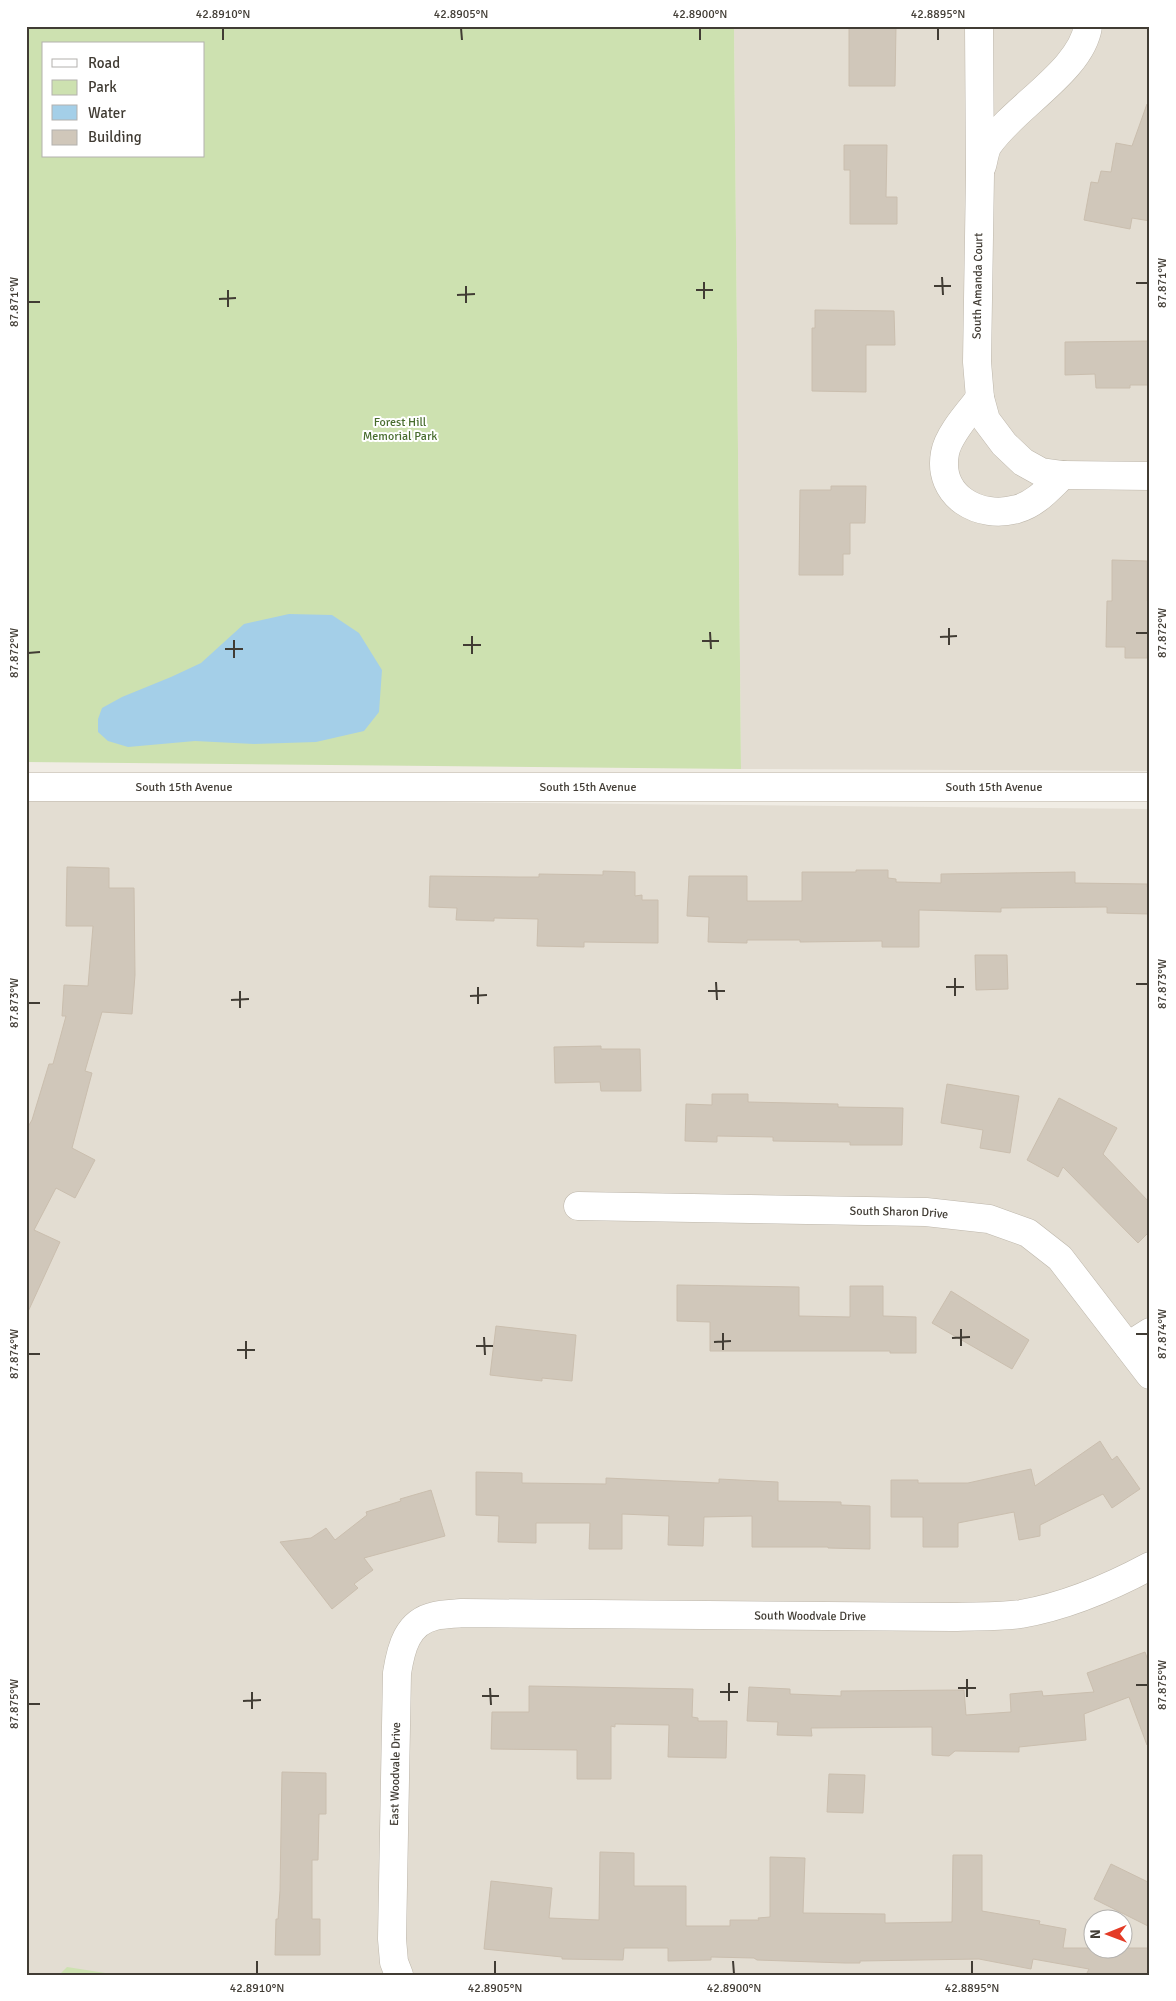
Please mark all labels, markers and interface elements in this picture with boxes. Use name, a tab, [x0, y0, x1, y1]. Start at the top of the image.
text: 42.8910°N	[196, 7, 250, 22]
text: 42.8905°N	[434, 7, 488, 22]
text: 42.8900°N	[673, 7, 727, 22]
text: 42.8895°N	[911, 7, 965, 22]
legend	[42, 42, 205, 158]
text: Road	[88, 54, 120, 72]
text: Park	[88, 78, 117, 96]
text: Water	[88, 104, 126, 122]
text: Building	[88, 128, 142, 146]
street label: South Amanda Court	[970, 233, 986, 339]
text: 87.871°W	[1155, 258, 1170, 308]
text: 87.871°W	[7, 277, 22, 327]
park label: Forest Hill Memorial Park	[363, 415, 437, 444]
text: 87.872°W	[1155, 608, 1170, 658]
text: 87.872°W	[7, 628, 22, 678]
street label: South 15th Avenue	[136, 780, 232, 795]
street label: South 15th Avenue	[540, 780, 636, 795]
street label: South 15th Avenue	[946, 780, 1042, 795]
text: 87.873°W	[1155, 959, 1170, 1009]
text: 87.873°W	[7, 978, 22, 1028]
street label: South Sharon Drive	[849, 1203, 949, 1222]
text: 87.874°W	[1155, 1309, 1170, 1359]
text: 87.874°W	[7, 1329, 22, 1379]
street label: South Woodvale Drive	[754, 1608, 866, 1624]
text: 87.875°W	[1155, 1660, 1170, 1710]
text: 87.875°W	[7, 1679, 22, 1729]
street label: East Woodvale Drive	[387, 1722, 404, 1826]
north arrow	[1084, 1908, 1134, 1958]
text: N	[1087, 1929, 1104, 1939]
text: 42.8910°N	[230, 1981, 284, 1996]
text: 42.8905°N	[468, 1981, 522, 1996]
text: 42.8900°N	[707, 1981, 761, 1996]
text: 42.8895°N	[945, 1981, 999, 1996]

